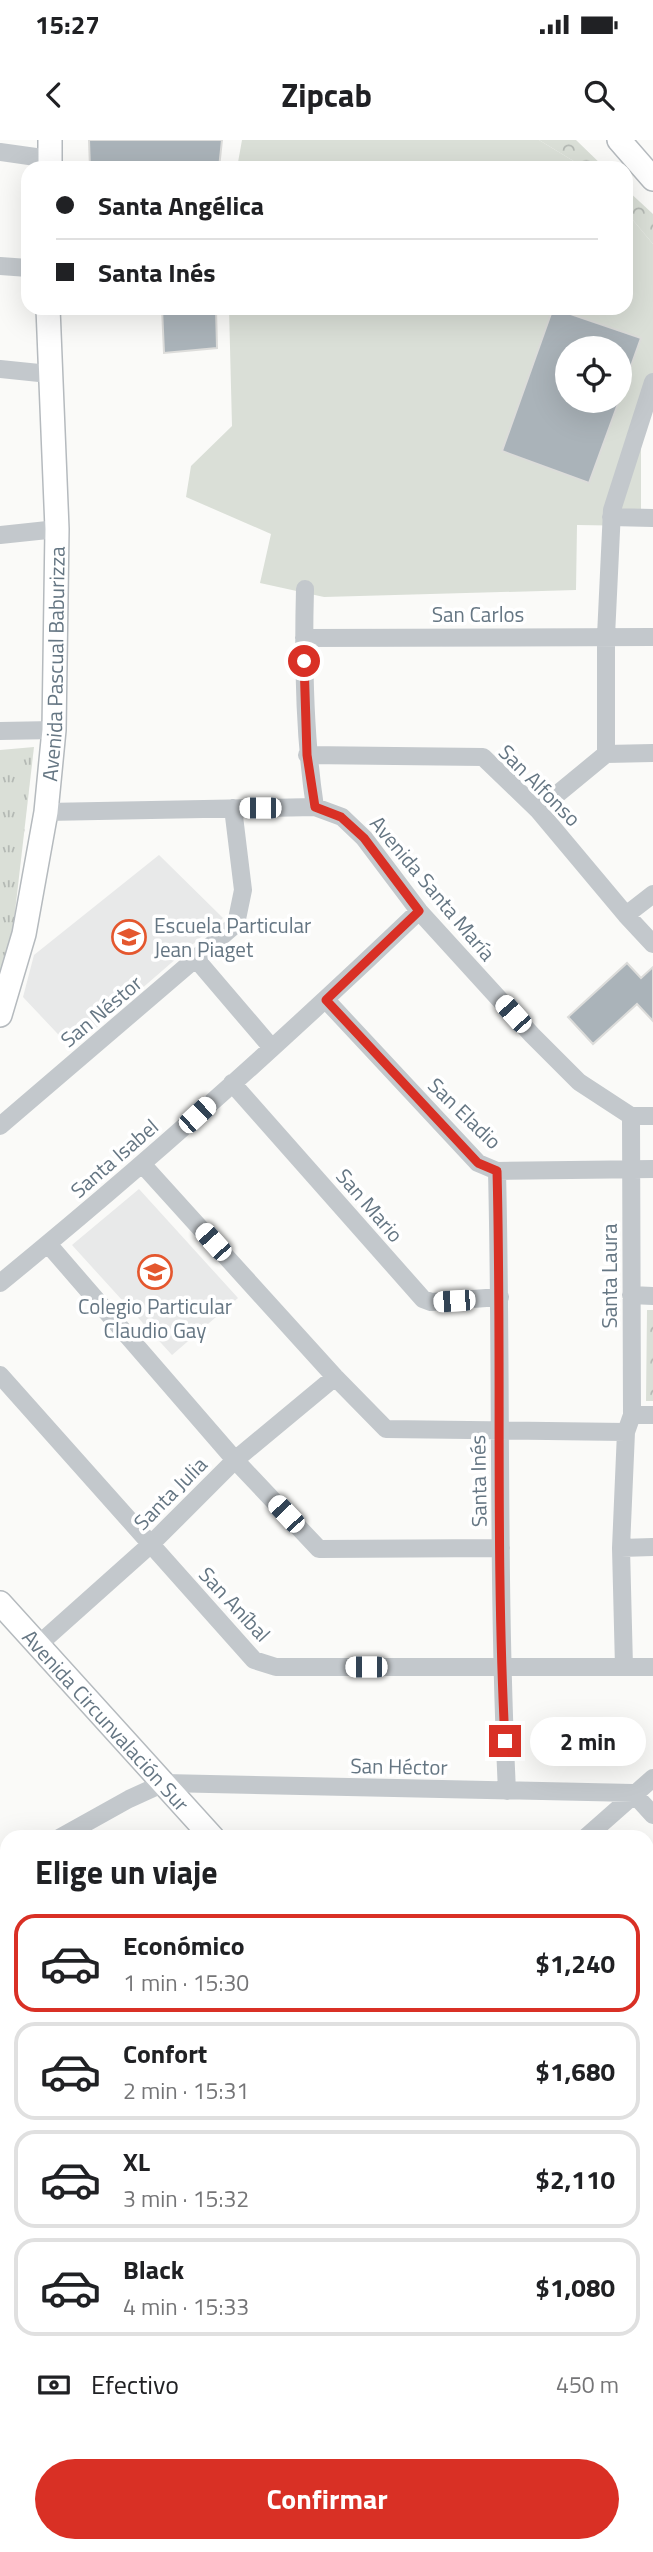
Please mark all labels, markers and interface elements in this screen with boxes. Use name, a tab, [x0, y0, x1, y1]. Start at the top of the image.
text: 15:27	[35, 5, 100, 44]
text: Zipcab	[281, 71, 372, 119]
icon: back	[35, 76, 73, 114]
icon: search	[580, 76, 618, 114]
text: Santa Angélica	[98, 186, 264, 225]
text: Santa Inés	[98, 253, 216, 292]
map controls	[555, 336, 632, 413]
button: locate	[555, 336, 632, 413]
street label: Avenida Pascual Baburizza	[33, 546, 73, 783]
street label: San Carlos	[432, 598, 524, 630]
route start	[288, 645, 320, 677]
street label: San Alfonso	[492, 737, 588, 833]
car	[240, 798, 282, 819]
street label: Avenida Santa María	[363, 808, 504, 968]
place label: Escuela Particular Jean Piaget	[154, 909, 311, 965]
school or university icon: Escuela Particular Jean Piaget	[110, 918, 148, 956]
street label: San Néstor	[53, 967, 149, 1055]
car	[492, 991, 535, 1037]
street label: San Eladio	[421, 1070, 509, 1156]
car	[175, 1093, 220, 1137]
street label: Santa Isabel	[63, 1111, 165, 1205]
street label: San Mario	[329, 1161, 411, 1249]
car	[192, 1219, 235, 1265]
street label: Santa Laura	[593, 1223, 625, 1329]
school or university icon: Colegio Particular Claudio Gay	[136, 1253, 174, 1291]
car	[433, 1289, 476, 1313]
place label: Colegio Particular Claudio Gay	[78, 1290, 232, 1346]
street label: Santa Inés	[461, 1435, 495, 1527]
street label: Santa Julia	[126, 1449, 214, 1537]
car	[264, 1491, 309, 1537]
street label: San Aníbal	[192, 1559, 278, 1649]
street label: Avenida Circunvalación Sur	[15, 1622, 197, 1818]
car	[346, 1657, 388, 1678]
callout: 2 min	[530, 1716, 645, 1766]
text: 2 min	[560, 1724, 616, 1759]
route end	[489, 1725, 521, 1757]
street label: San Héctor	[350, 1749, 448, 1783]
text: Elige un viaje	[35, 1848, 218, 1896]
text: Económico	[123, 1926, 245, 1965]
icon: car	[39, 1932, 102, 1995]
text: $1,240	[535, 1944, 615, 1983]
text: 1 min · 15:30	[123, 1965, 249, 2000]
text: Confort	[123, 2034, 207, 2073]
icon: car	[39, 2040, 102, 2103]
text: $1,680	[535, 2052, 615, 2091]
text: 2 min · 15:31	[123, 2073, 249, 2108]
text: XL	[123, 2142, 150, 2181]
icon: car	[39, 2148, 102, 2211]
text: $2,110	[535, 2160, 615, 2199]
text: 3 min · 15:32	[123, 2181, 249, 2216]
text: Black	[123, 2250, 184, 2289]
icon: car	[39, 2256, 102, 2319]
text: $1,080	[535, 2268, 615, 2307]
text: 4 min · 15:33	[123, 2289, 249, 2324]
text: Efectivo	[91, 2365, 179, 2404]
icon: cash	[35, 2366, 73, 2404]
text: 450 m	[556, 2367, 619, 2402]
button: Confirmar	[35, 2459, 619, 2539]

